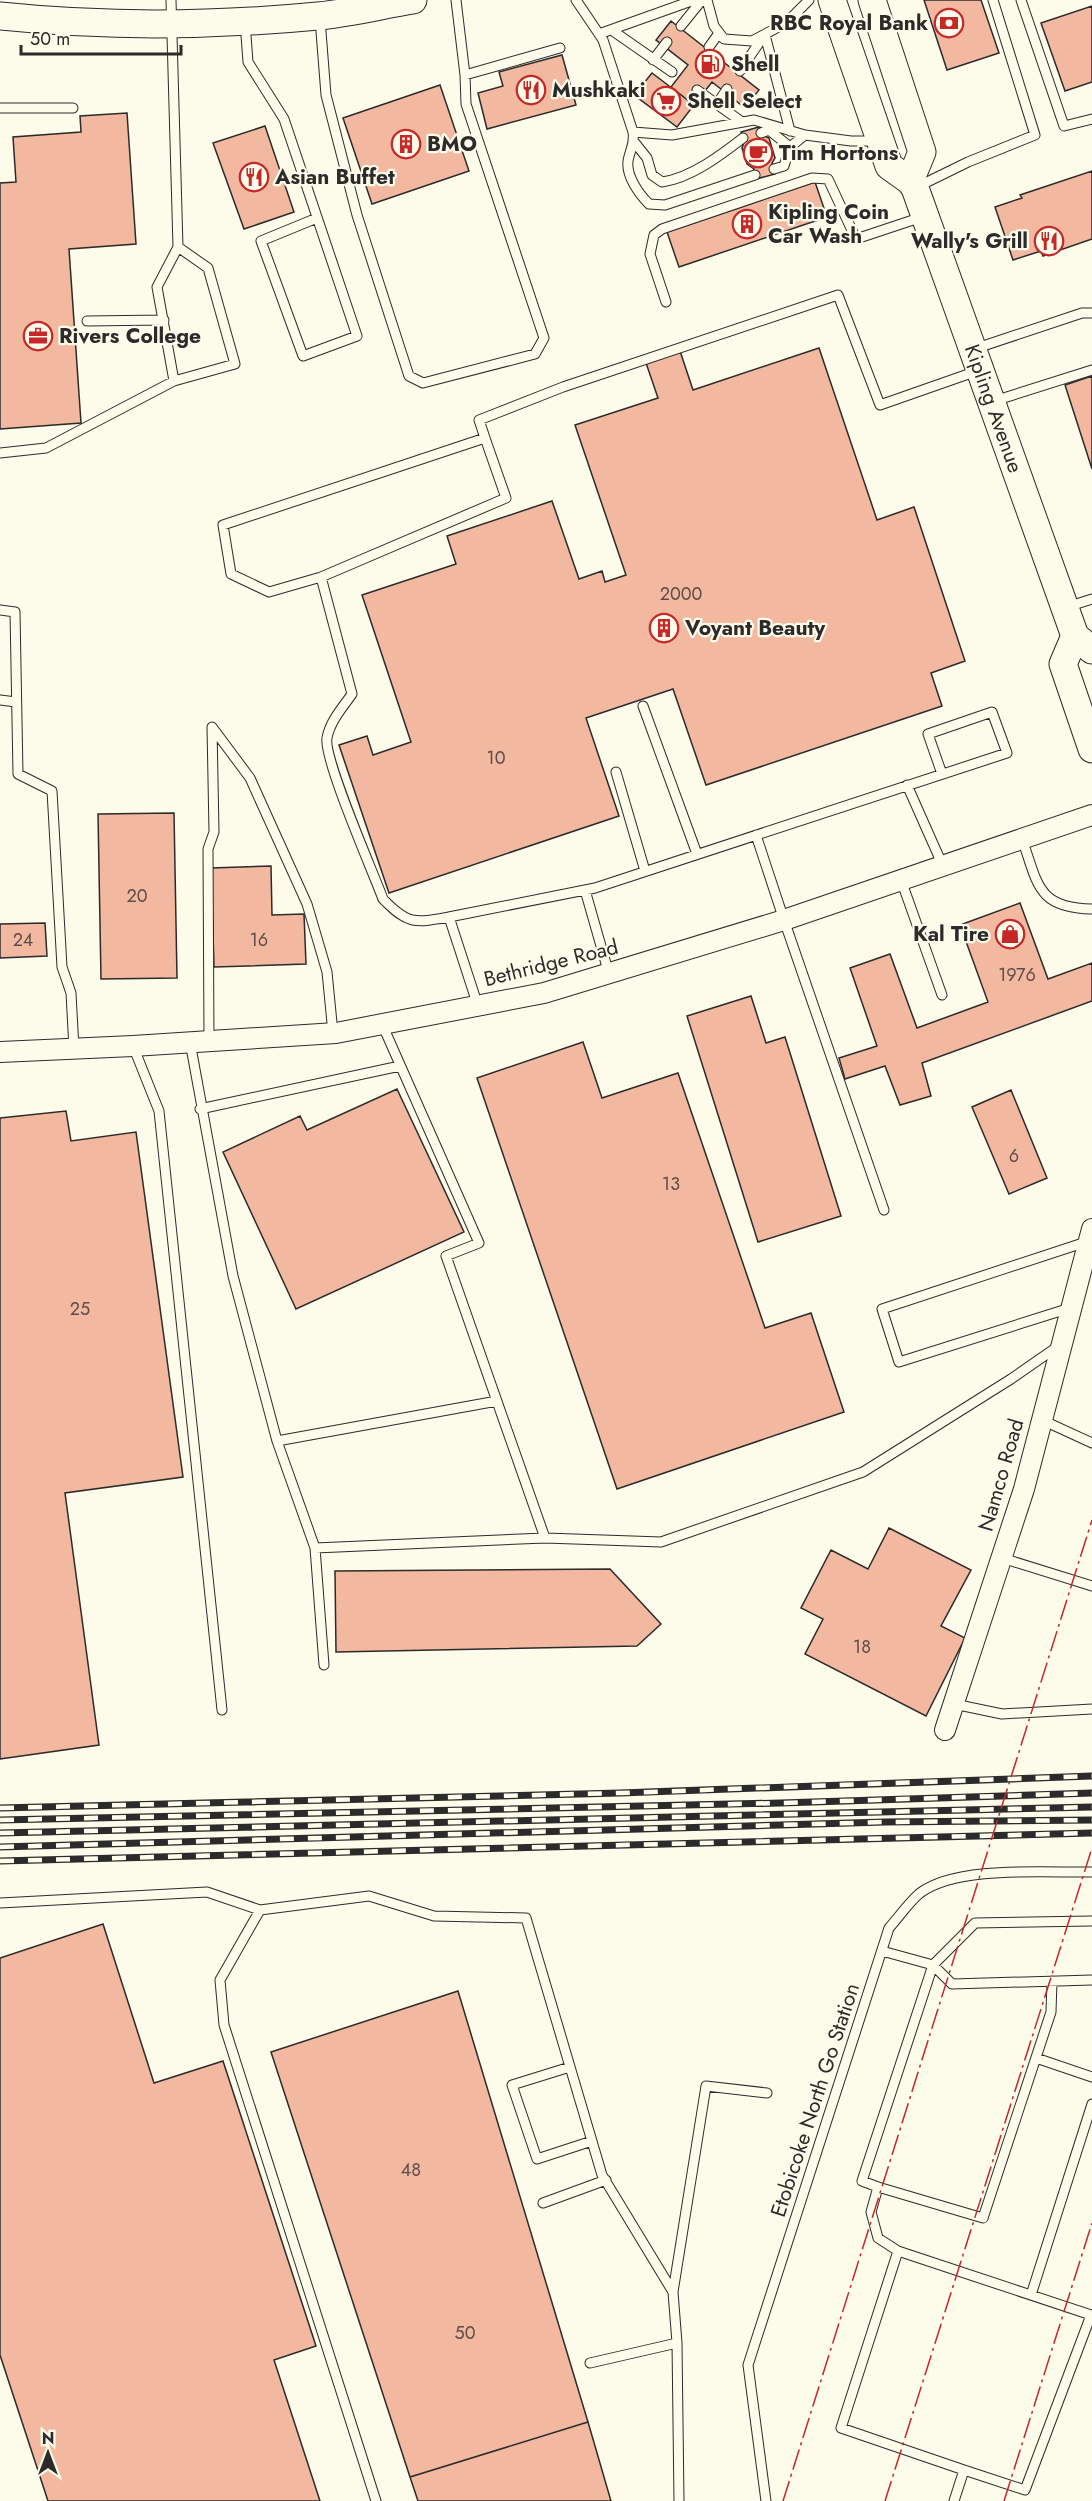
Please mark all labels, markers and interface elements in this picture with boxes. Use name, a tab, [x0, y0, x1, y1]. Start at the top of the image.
bank icon: RBC Royal Bank	[933, 7, 965, 39]
place label: RBC Royal Bank	[770, 8, 928, 38]
scale bar	[21, 18, 182, 56]
text: 50 m	[30, 26, 70, 52]
fuel station icon: Shell	[694, 48, 726, 80]
place label: Shell	[731, 49, 779, 79]
restaurant icon: Mushkaki	[515, 74, 547, 106]
place label: Mushkaki	[552, 75, 646, 105]
supermarket icon: Shell Select	[650, 85, 682, 117]
place label: Shell Select	[687, 86, 802, 116]
building icon: BMO	[390, 128, 422, 160]
place label: BMO	[427, 129, 477, 159]
cafe icon: Tim Hortons	[742, 137, 774, 169]
place label: Tim Hortons	[779, 138, 899, 168]
restaurant icon: Asian Buffet	[238, 161, 270, 193]
place label: Asian Buffet	[274, 162, 395, 192]
place label: Kipling Coin Car Wash	[768, 197, 889, 251]
building icon: Kipling Coin Car Wash	[731, 208, 763, 240]
restaurant icon: Wally's Grill	[1033, 225, 1065, 257]
place label: Wally's Grill	[911, 226, 1028, 256]
office icon: Rivers College	[22, 320, 54, 352]
place label: Rivers College	[59, 321, 201, 351]
street label: Kipling Avenue	[957, 340, 1031, 477]
house number: 2000	[660, 581, 703, 607]
building icon: Voyant Beauty	[648, 612, 680, 644]
place label: Voyant Beauty	[684, 613, 826, 643]
house number: 10	[487, 745, 506, 771]
house number: 20	[126, 883, 148, 909]
shop icon: Kal Tire	[994, 918, 1026, 950]
place label: Kal Tire	[913, 919, 989, 949]
house number: 24	[13, 927, 33, 953]
house number: 16	[250, 927, 268, 953]
street label: Bethridge Road	[481, 932, 621, 994]
house number: 1976	[998, 962, 1036, 988]
house number: 6	[1009, 1143, 1019, 1169]
house number: 13	[662, 1171, 680, 1197]
house number: 25	[70, 1296, 90, 1322]
street label: Namco Road	[971, 1415, 1031, 1535]
house number: 18	[853, 1634, 871, 1660]
street label: Etobicoke North Go Station	[763, 1979, 867, 2221]
house number: 48	[401, 2157, 421, 2183]
house number: 50	[455, 2320, 476, 2346]
north arrow	[18, 2423, 78, 2483]
text: N	[42, 2427, 54, 2450]

